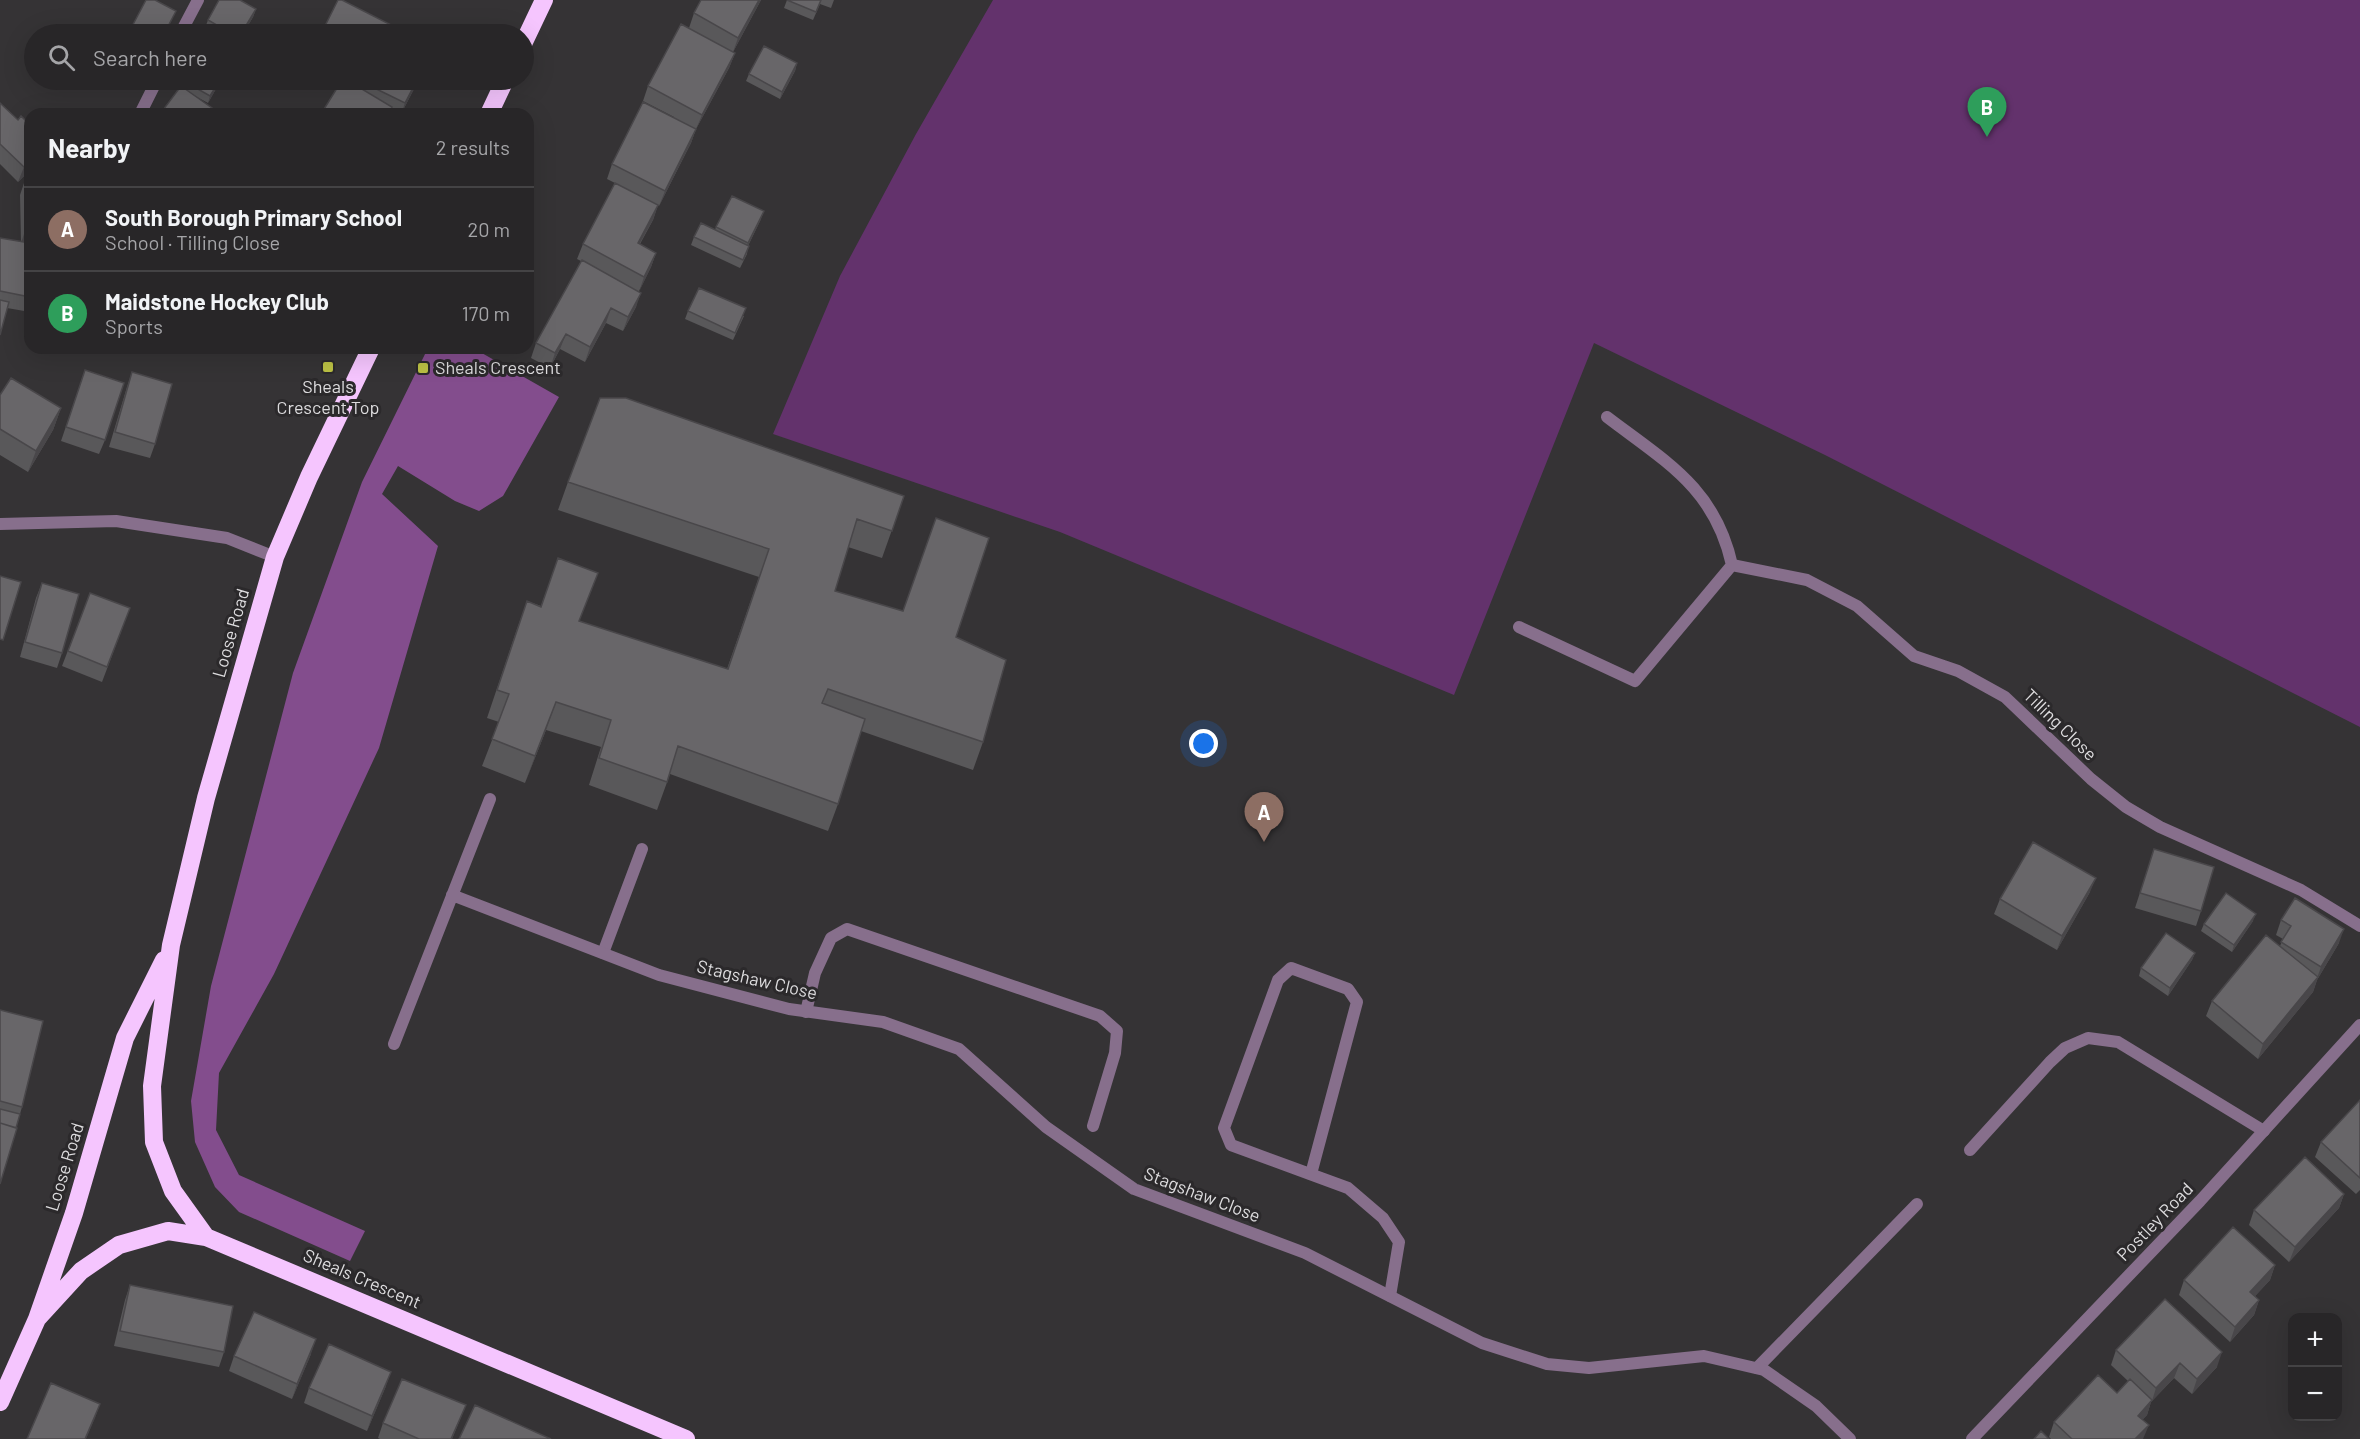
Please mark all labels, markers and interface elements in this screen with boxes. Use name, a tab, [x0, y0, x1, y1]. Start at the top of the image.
search box	[24, 24, 534, 90]
icon: search	[45, 41, 78, 74]
text: Search here	[93, 44, 207, 70]
pin: B	[1968, 88, 2006, 137]
text: Nearby	[48, 132, 130, 163]
text: 2 results	[436, 135, 510, 159]
text: South Borough Primary School	[105, 204, 402, 230]
text: A	[61, 217, 74, 241]
text: 20 m	[467, 217, 510, 241]
text: School · Tilling Close	[105, 230, 280, 254]
text: Maidstone Hockey Club	[105, 288, 329, 314]
text: B	[61, 301, 74, 325]
text: 170 m	[462, 301, 510, 325]
text: Sports	[105, 314, 163, 338]
place label: Sheals Crescent	[435, 356, 561, 378]
marker: Sheals Crescent Top	[321, 360, 335, 374]
marker: Sheals Crescent	[416, 361, 430, 375]
place label: Sheals Crescent Top	[277, 375, 379, 418]
street label: Loose Road	[207, 586, 253, 680]
street label: Tilling Close	[2019, 684, 2102, 765]
your location	[1189, 729, 1218, 758]
pin: A	[1244, 792, 1284, 842]
street label: Stagshaw Close	[695, 954, 820, 1004]
street label: Loose Road	[40, 1120, 88, 1214]
street label: Stagshaw Close	[1141, 1162, 1264, 1226]
street label: Postley Road	[2111, 1178, 2197, 1265]
street label: Sheals Crescent	[300, 1243, 425, 1313]
map controls	[2288, 1313, 2342, 1421]
button: +	[2288, 1313, 2342, 1367]
button: −	[2288, 1367, 2342, 1421]

